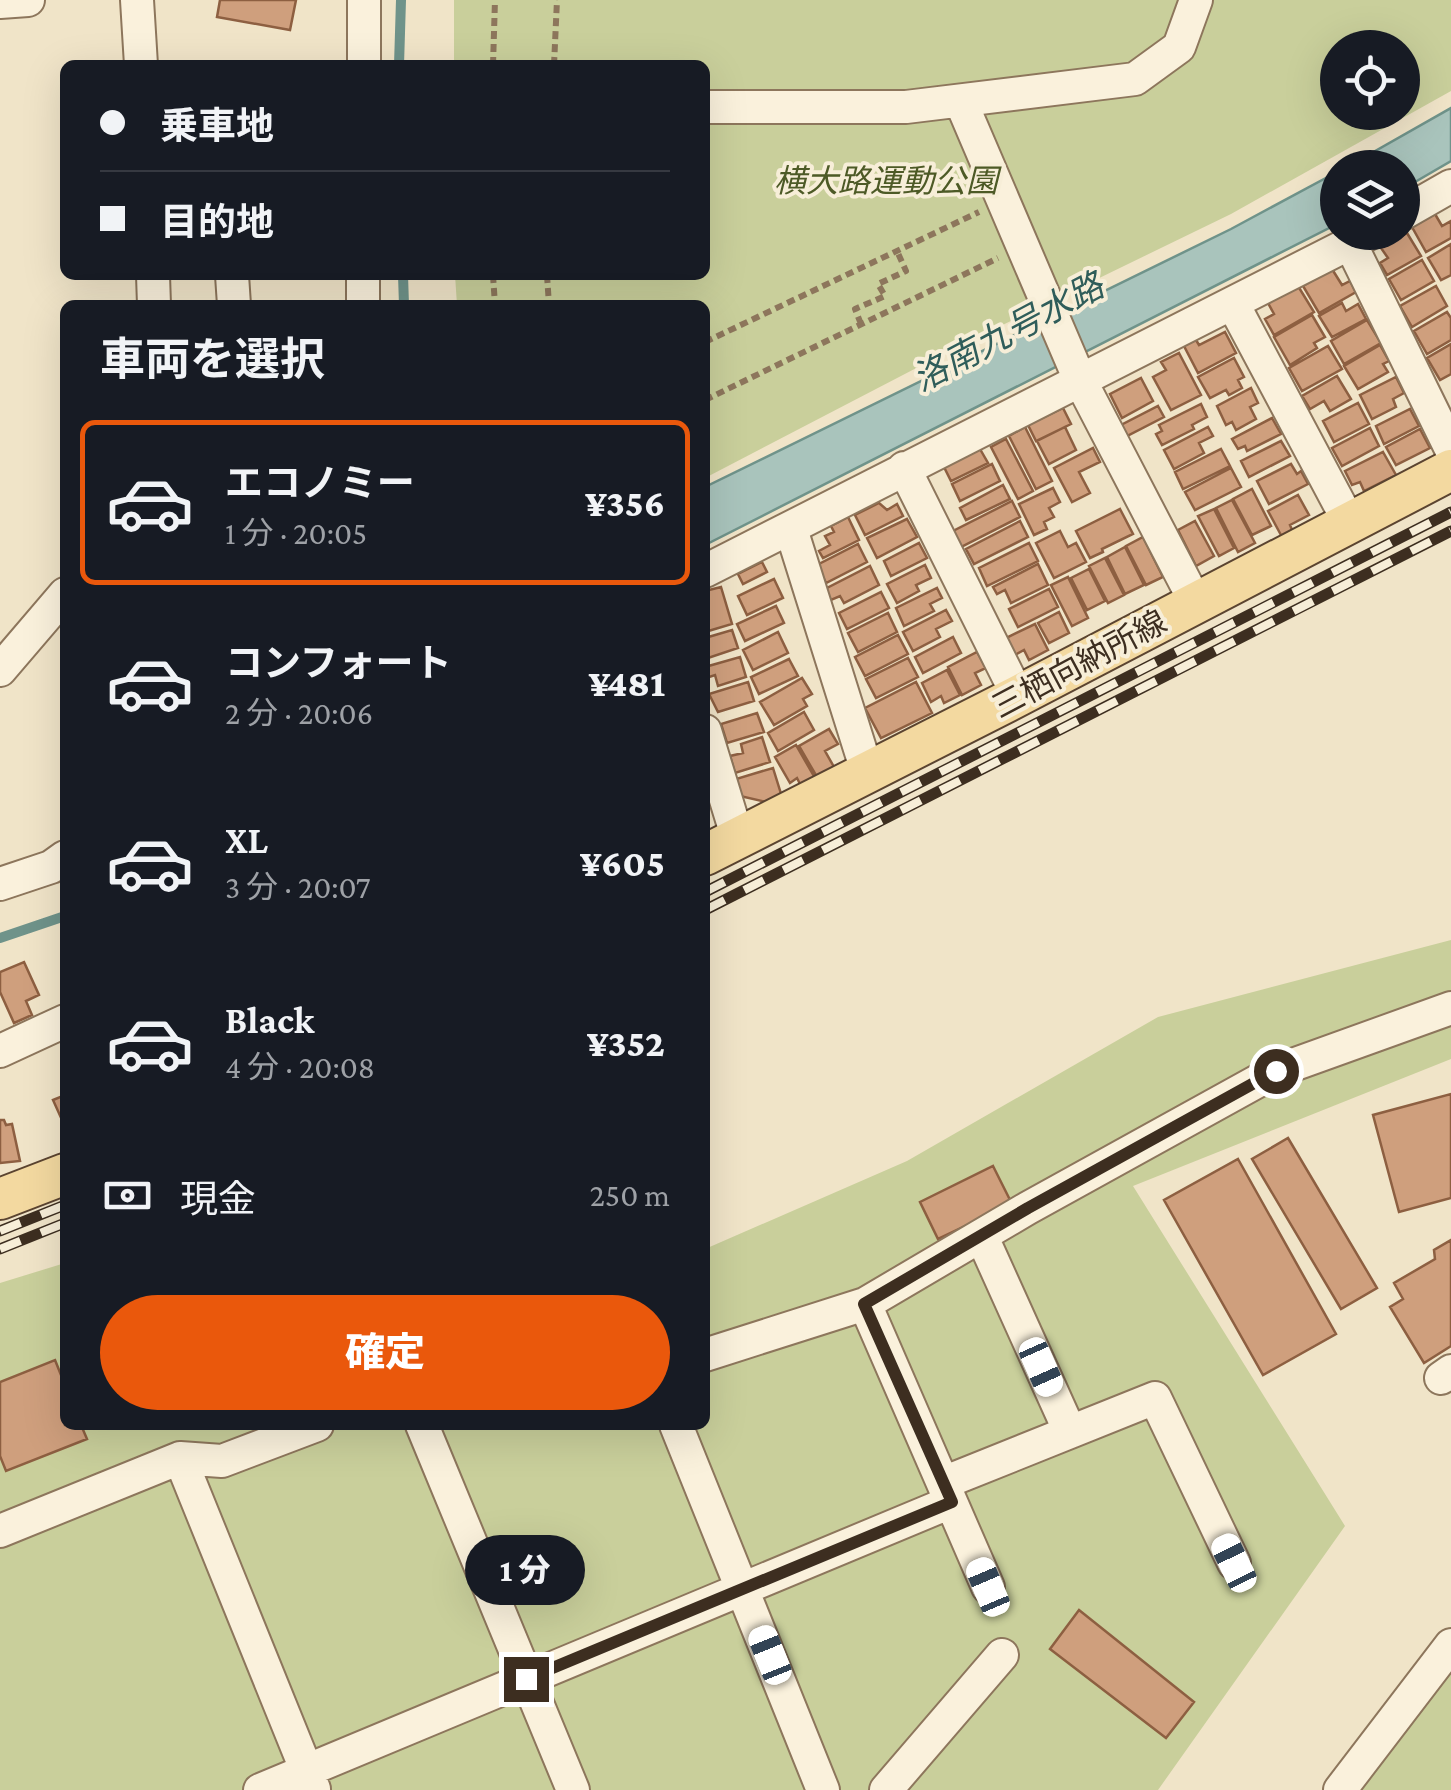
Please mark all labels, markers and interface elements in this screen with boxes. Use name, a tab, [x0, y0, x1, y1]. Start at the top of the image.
map controls	[1320, 30, 1420, 250]
button: locate	[1320, 30, 1420, 130]
text: 乗車地	[160, 105, 274, 147]
button: layers	[1320, 150, 1420, 250]
park label: 横大路運動公園	[774, 163, 1002, 199]
text: 目的地	[160, 201, 274, 243]
water label: 洛南九号水路	[906, 265, 1113, 399]
text: 車両を選択	[100, 335, 325, 385]
icon: car	[105, 458, 195, 548]
text: エコノミー	[225, 462, 415, 504]
text: ¥356	[585, 482, 665, 524]
text: 1 分 · 20:05	[225, 515, 367, 551]
street label: 三栖向納所線	[986, 603, 1172, 725]
icon: car	[105, 638, 195, 728]
text: コンフォート	[225, 642, 452, 684]
text: ¥481	[588, 662, 665, 704]
text: 2 分 · 20:06	[225, 695, 373, 731]
icon: car	[105, 818, 195, 908]
text: XL	[225, 819, 268, 861]
text: ¥605	[579, 842, 665, 884]
text: 3 分 · 20:07	[225, 869, 371, 905]
icon: car	[105, 998, 195, 1088]
text: Black	[225, 999, 314, 1041]
text: ¥352	[587, 1022, 665, 1064]
text: 4 分 · 20:08	[225, 1049, 375, 1085]
route start	[1254, 1049, 1299, 1094]
icon: cash	[100, 1168, 155, 1223]
text: 250 m	[590, 1177, 670, 1213]
text: 現金	[180, 1178, 256, 1220]
button: 確定	[100, 1295, 670, 1410]
car	[1015, 1333, 1067, 1401]
car	[1207, 1529, 1261, 1597]
callout: 1 分	[466, 1534, 586, 1604]
text: 1 分	[500, 1552, 550, 1588]
car	[962, 1554, 1014, 1620]
car	[745, 1622, 795, 1688]
route end	[504, 1657, 549, 1702]

